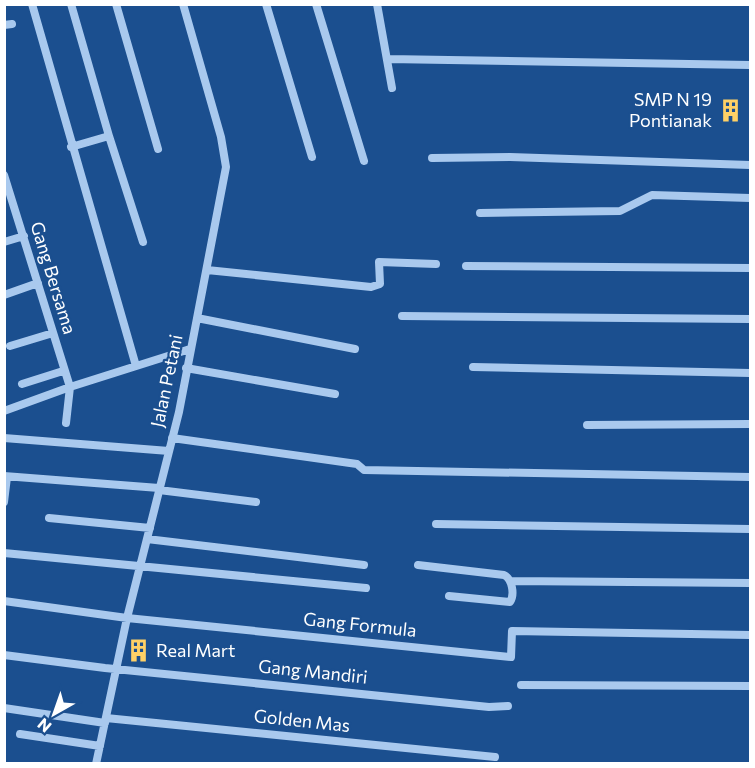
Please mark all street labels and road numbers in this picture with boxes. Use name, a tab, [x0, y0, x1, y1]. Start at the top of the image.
street label: Gang Bersama	[26, 219, 82, 337]
street label: Jalan Petani	[145, 332, 187, 429]
street label: Gang Formula	[302, 607, 418, 641]
street label: Gang Mandiri	[257, 654, 369, 688]
street label: Golden Mas	[253, 704, 351, 736]

